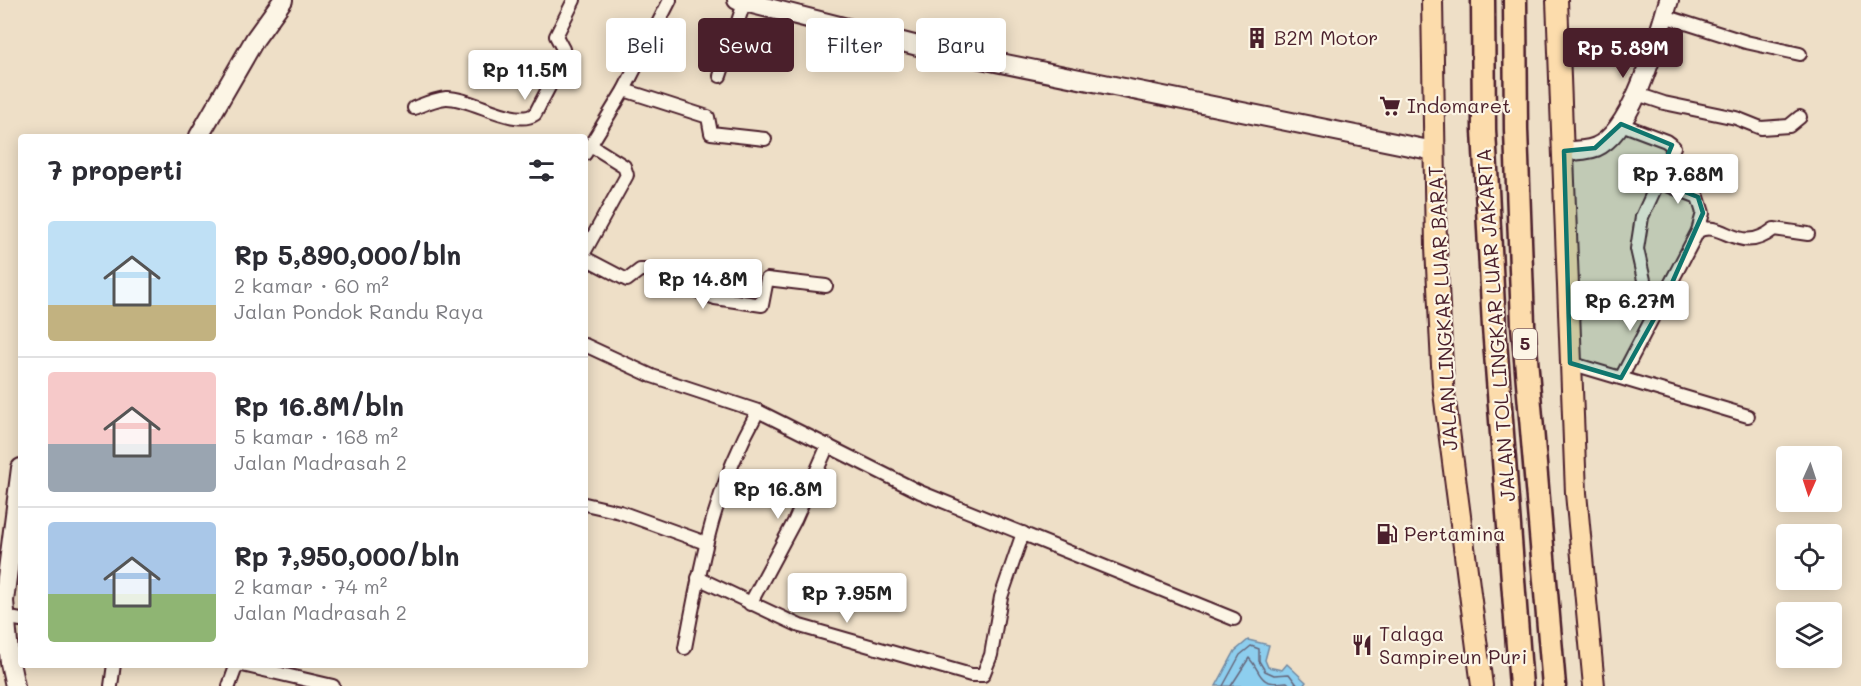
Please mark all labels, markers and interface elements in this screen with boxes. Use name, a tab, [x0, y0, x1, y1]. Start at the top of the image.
chip: Beli	[606, 18, 686, 72]
chip: Sewa	[698, 18, 794, 72]
chip: Filter	[806, 18, 904, 72]
chip: Baru	[916, 18, 1006, 72]
place label: B2M Motor	[1274, 24, 1378, 50]
building icon: B2M Motor	[1245, 26, 1269, 50]
pin: Rp 5.89M	[1561, 28, 1685, 79]
text: Rp 5.89M	[1577, 34, 1669, 60]
pin: Rp 11.5M	[463, 50, 587, 101]
text: Rp 11.5M	[482, 56, 568, 82]
place label: Indomaret	[1407, 92, 1511, 118]
supermarket icon: Indomaret	[1378, 94, 1402, 118]
street label: JALAN TOL LINGKAR LUAR JAKARTA	[1470, 148, 1520, 502]
text: 7 properti	[48, 153, 183, 187]
icon: filters	[525, 154, 558, 187]
pin: Rp 7.68M	[1616, 154, 1740, 205]
text: Rp 7.68M	[1632, 160, 1724, 186]
street label: JALAN LINGKAR LUAR BARAT	[1422, 165, 1462, 451]
text: Rp 5,890,000/bln	[234, 238, 461, 272]
icon: home	[96, 245, 168, 317]
pin: Rp 14.8M	[641, 259, 765, 310]
text: Rp 14.8M	[658, 265, 748, 291]
text: 2 kamar · 60 m²	[234, 272, 389, 298]
pin: Rp 6.27M	[1568, 281, 1692, 332]
text: Rp 6.27M	[1585, 287, 1675, 313]
text: Jalan Pondok Randu Raya	[234, 298, 484, 324]
road number: 5	[1513, 329, 1537, 359]
text: Rp 16.8M/bln	[234, 389, 404, 423]
icon: home	[96, 396, 168, 468]
text: 5 kamar · 168 m²	[234, 423, 398, 449]
north arrow	[1776, 446, 1842, 512]
map controls	[1776, 446, 1842, 668]
text: Jalan Madrasah 2	[234, 449, 407, 475]
pin: Rp 16.8M	[716, 469, 840, 520]
text: Rp 16.8M	[733, 475, 823, 501]
place label: Pertamina	[1404, 520, 1506, 546]
fuel station icon: Pertamina	[1375, 522, 1399, 546]
button: locate	[1776, 524, 1842, 590]
text: Rp 7,950,000/bln	[234, 539, 460, 573]
icon: home	[96, 546, 168, 618]
text: 2 kamar · 74 m²	[234, 573, 387, 599]
pin: Rp 7.95M	[785, 573, 909, 624]
text: Rp 7.95M	[802, 579, 892, 605]
text: Jalan Madrasah 2	[234, 599, 407, 625]
button: layers	[1776, 602, 1842, 668]
place label: Talaga Sampireun Puri	[1379, 620, 1527, 669]
restaurant icon: Talaga Sampireun Puri	[1350, 633, 1374, 657]

